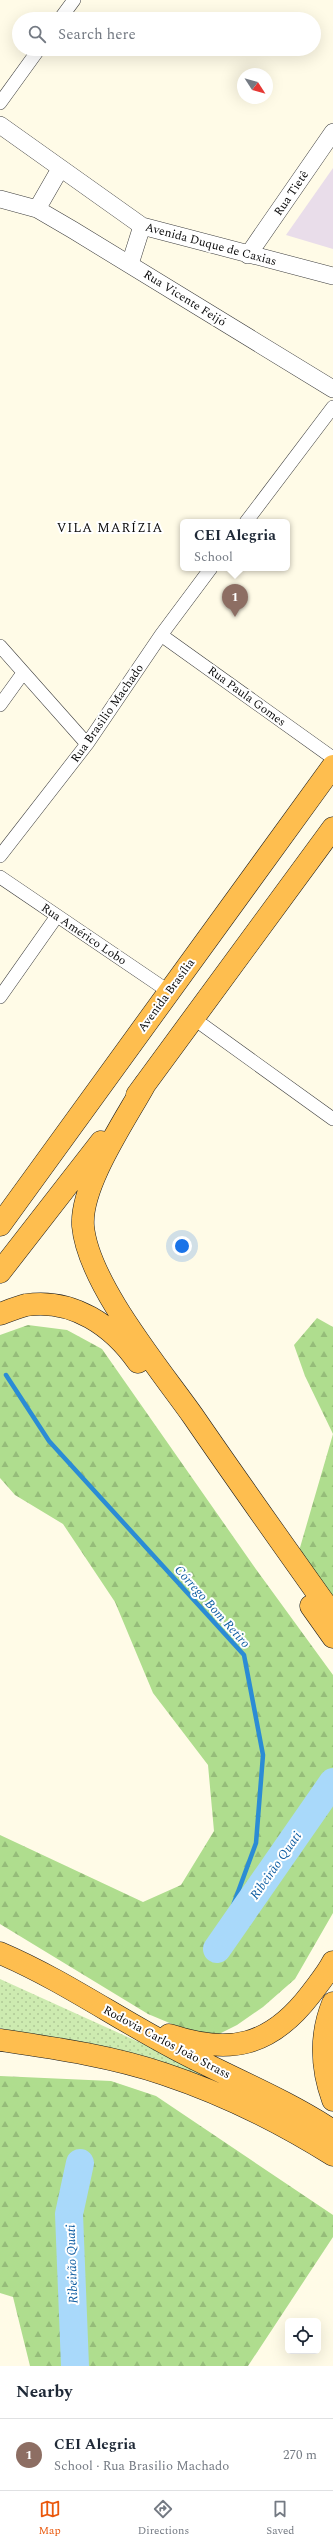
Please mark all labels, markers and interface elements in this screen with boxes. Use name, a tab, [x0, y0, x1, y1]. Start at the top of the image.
search box	[12, 12, 321, 56]
icon: search	[26, 23, 48, 45]
text: Search here	[58, 23, 136, 46]
north arrow	[237, 68, 273, 104]
street label: Rua Tietê	[269, 167, 314, 220]
street label: Avenida Duque de Caxias	[143, 218, 279, 271]
street label: Rua Vicente Feijó	[140, 265, 230, 332]
district label: VILA MARÍZIA	[57, 518, 163, 538]
popup	[180, 519, 290, 571]
text: CEI Alegria	[194, 524, 276, 547]
text: School	[194, 547, 233, 567]
pin: 1	[222, 584, 248, 617]
street label: Rua Brasilio Machado	[66, 660, 149, 767]
street label: Rua Paula Gomes	[204, 661, 290, 731]
street label: Rua Américo Lobo	[37, 899, 130, 970]
street label: Avenida Brasília	[133, 954, 200, 1036]
your location	[172, 1236, 192, 1256]
water label: Córrego Bom Retiro	[170, 1561, 255, 1653]
water label: Ribeirão Quati	[245, 1827, 307, 1904]
street label: Rodovia Carlos João Strass	[100, 2001, 234, 2084]
water label: Ribeirão Quati	[61, 2224, 83, 2304]
map controls	[285, 2318, 321, 2354]
button: locate	[285, 2318, 321, 2354]
text: Nearby	[16, 2379, 72, 2405]
text: CEI Alegria	[54, 2433, 136, 2456]
text: 1	[25, 2445, 33, 2465]
text: 270 m	[283, 2445, 317, 2465]
text: School · Rua Brasilio Machado	[54, 2456, 229, 2476]
tab: Map	[39, 2498, 61, 2539]
tab: Directions	[138, 2498, 189, 2539]
tab: Saved	[266, 2498, 294, 2539]

